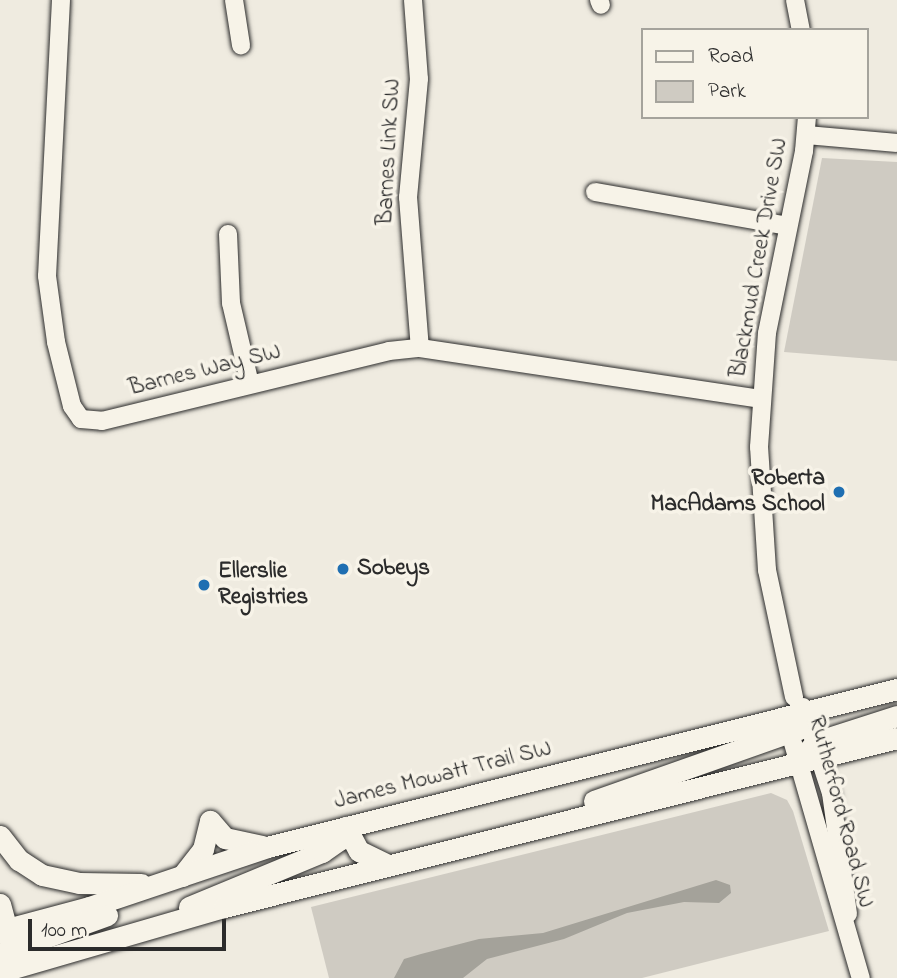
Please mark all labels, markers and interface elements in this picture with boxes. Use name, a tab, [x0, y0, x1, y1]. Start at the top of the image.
legend	[642, 28, 869, 119]
text: Road	[708, 42, 754, 72]
text: Park	[708, 77, 746, 107]
street label: Barnes Link SW	[372, 78, 408, 226]
street label: Blackmud Creek Drive SW	[725, 136, 795, 380]
street label: Barnes Way SW	[126, 339, 284, 403]
place label: Roberta MacAdams School	[651, 465, 825, 519]
marker: Roberta MacAdams School	[831, 484, 847, 500]
place label: Sobeys	[357, 555, 430, 583]
place label: Ellerslie Registries	[218, 558, 308, 612]
marker: Sobeys	[335, 561, 351, 577]
marker: Ellerslie Registries	[196, 577, 212, 593]
street label: Rutherford Road SW	[801, 713, 879, 911]
street label: James Mowatt Trail SW	[331, 736, 555, 816]
scale bar	[32, 904, 229, 948]
text: 100 m	[41, 916, 87, 946]

